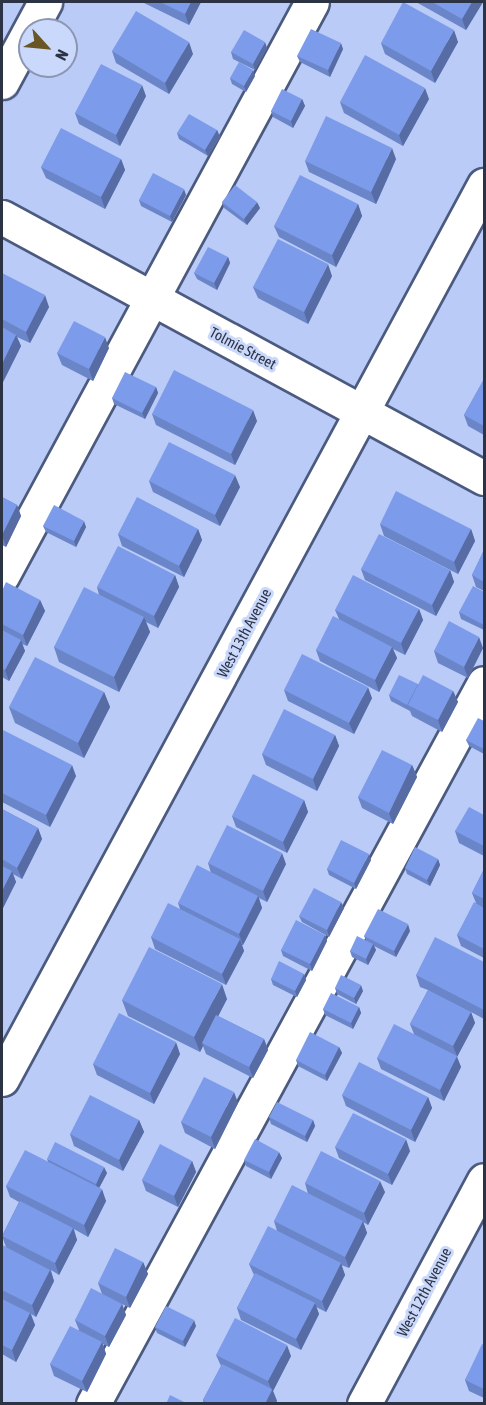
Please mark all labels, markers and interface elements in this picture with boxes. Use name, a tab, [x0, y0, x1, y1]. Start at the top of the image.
north arrow	[18, 18, 78, 78]
text: N	[52, 47, 72, 64]
street label: Tolmie Street	[207, 323, 279, 373]
street label: West 13th Avenue	[213, 585, 275, 681]
street label: West 12th Avenue	[393, 1244, 455, 1340]

